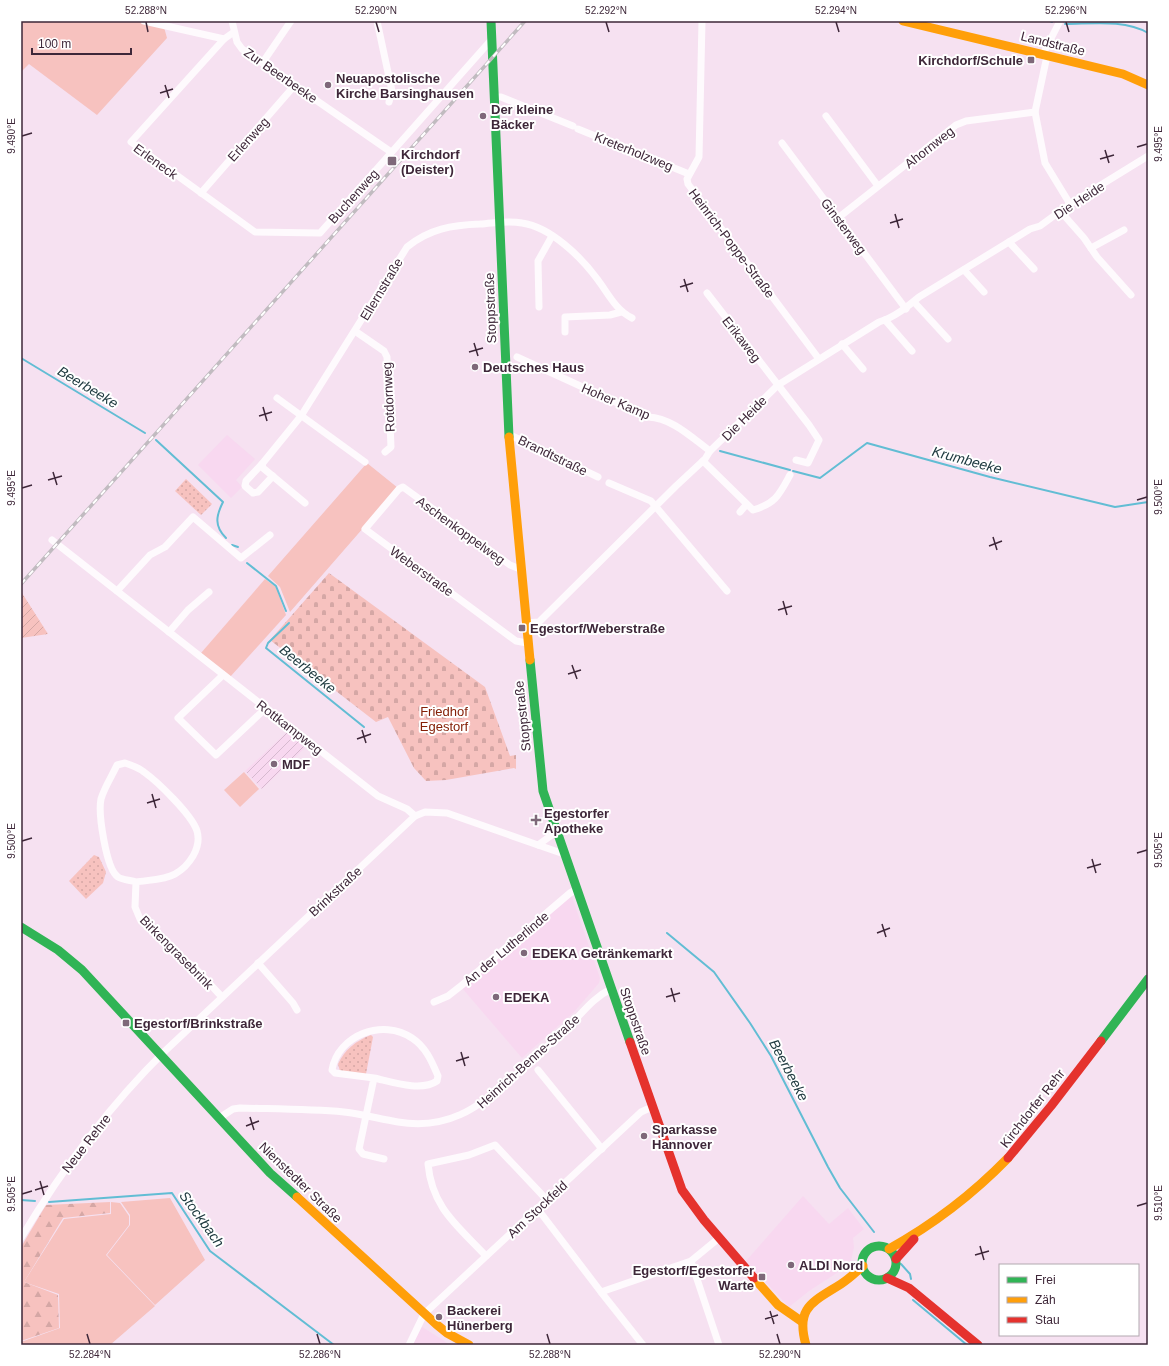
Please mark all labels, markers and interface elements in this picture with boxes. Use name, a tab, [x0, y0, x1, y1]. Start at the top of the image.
text: 52.288°N	[125, 5, 167, 16]
text: 52.290°N	[355, 5, 397, 16]
text: 52.292°N	[585, 5, 627, 16]
text: 52.294°N	[815, 5, 857, 16]
text: 52.296°N	[1045, 5, 1087, 16]
street label: Landstraße	[1019, 28, 1087, 59]
scale bar	[32, 30, 131, 56]
text: 100 m	[38, 37, 71, 51]
street label: Zur Beerbeeke	[241, 45, 320, 106]
place label: Kirchdorf/Schule	[918, 53, 1023, 68]
marker: Kirchdorf/Schule	[1026, 55, 1036, 65]
place label: Neuapostolische Kirche Barsinghausen	[336, 71, 474, 101]
marker: Neuapostolische Kirche Barsinghausen	[323, 80, 333, 90]
place label: Der kleine Bäcker	[491, 102, 553, 132]
marker: Der kleine Bäcker	[478, 111, 488, 121]
street label: Erlenweg	[225, 114, 272, 164]
text: 9.490°E	[6, 118, 17, 154]
street label: Ahornweg	[902, 123, 957, 171]
text: 9.495°E	[1153, 126, 1164, 162]
street label: Kreterholzweg	[592, 129, 675, 174]
street label: Erleneck	[131, 140, 181, 183]
place label: Kirchdorf (Deister)	[401, 147, 460, 177]
marker: Kirchdorf (Deister)	[386, 155, 398, 167]
street label: Buchenweg	[325, 166, 382, 227]
street label: Die Heide	[1051, 179, 1107, 222]
street label: Heinrich-Poppe-Straße	[686, 186, 778, 301]
street label: Ginsterweg	[818, 196, 869, 257]
street label: Ellernstraße	[357, 255, 406, 323]
street label: Stoppstraße	[482, 272, 499, 344]
street label: Erikaweg	[719, 314, 764, 365]
place label: Deutsches Haus	[483, 360, 584, 375]
street label: Rotdornweg	[379, 362, 398, 432]
marker: Deutsches Haus	[470, 362, 480, 372]
water label: Beerbeeke	[55, 363, 121, 411]
street label: Hoher Kamp	[579, 380, 652, 423]
street label: Die Heide	[719, 393, 770, 444]
street label: Brandtstraße	[516, 432, 590, 479]
water label: Krumbeeke	[930, 443, 1004, 477]
text: 9.495°E	[6, 470, 17, 506]
text: 9.500°E	[1153, 479, 1164, 515]
street label: Aschenkoppelweg	[414, 493, 508, 567]
street label: Weberstraße	[387, 543, 456, 599]
place label: Egestorf/Weberstraße	[530, 621, 665, 636]
marker: Egestorf/Weberstraße	[517, 623, 527, 633]
water label: Beerbeeke	[277, 641, 340, 697]
street label: Stoppstraße	[511, 680, 534, 752]
street label: Rottkampweg	[254, 697, 326, 758]
park label: Friedhof Egestorf	[420, 704, 469, 734]
place label: MDF	[282, 757, 310, 772]
marker: MDF	[269, 759, 279, 769]
place label: Egestorfer Apotheke	[544, 806, 609, 836]
marker: Egestorfer Apotheke	[531, 815, 541, 825]
text: 9.500°E	[6, 823, 17, 859]
text: 9.505°E	[1153, 832, 1164, 868]
street label: Brinkstraße	[306, 863, 365, 920]
street label: An der Lutherlinde	[461, 908, 552, 988]
street label: Birkengrasebrink	[137, 913, 217, 992]
place label: EDEKA Getränkemarkt	[532, 946, 673, 961]
marker: EDEKA Getränkemarkt	[519, 948, 529, 958]
street label: Stoppstraße	[617, 985, 654, 1057]
place label: EDEKA	[504, 990, 550, 1005]
marker: EDEKA	[491, 992, 501, 1002]
street label: Heinrich-Benne-Straße	[474, 1011, 583, 1111]
place label: Egestorf/Brinkstraße	[134, 1016, 263, 1031]
marker: Egestorf/Brinkstraße	[121, 1018, 131, 1028]
water label: Beerbeeke	[766, 1036, 812, 1104]
street label: Kirchdorfer Rehr	[997, 1066, 1068, 1151]
street label: Neue Rehre	[59, 1111, 114, 1176]
place label: Sparkasse Hannover	[652, 1122, 717, 1152]
marker: Sparkasse Hannover	[639, 1131, 649, 1141]
street label: Nienstedter Straße	[256, 1139, 345, 1226]
text: 9.505°E	[6, 1176, 17, 1212]
street label: Am Stockfeld	[504, 1178, 570, 1241]
text: 9.510°E	[1153, 1185, 1164, 1221]
water label: Stockbach	[176, 1188, 228, 1250]
place label: ALDI Nord	[799, 1258, 863, 1273]
marker: ALDI Nord	[786, 1260, 796, 1270]
place label: Egestorf/Egestorfer Warte	[633, 1263, 754, 1293]
legend	[999, 1264, 1139, 1336]
marker: Egestorf/Egestorfer Warte	[757, 1272, 767, 1282]
text: Frei	[1035, 1273, 1056, 1287]
text: Zäh	[1035, 1293, 1056, 1307]
place label: Backerei Hünerberg	[447, 1303, 513, 1333]
marker: Backerei Hünerberg	[434, 1312, 444, 1322]
text: Stau	[1035, 1313, 1060, 1327]
text: 52.284°N	[69, 1349, 111, 1360]
text: 52.286°N	[299, 1349, 341, 1360]
text: 52.288°N	[529, 1349, 571, 1360]
text: 52.290°N	[759, 1349, 801, 1360]

